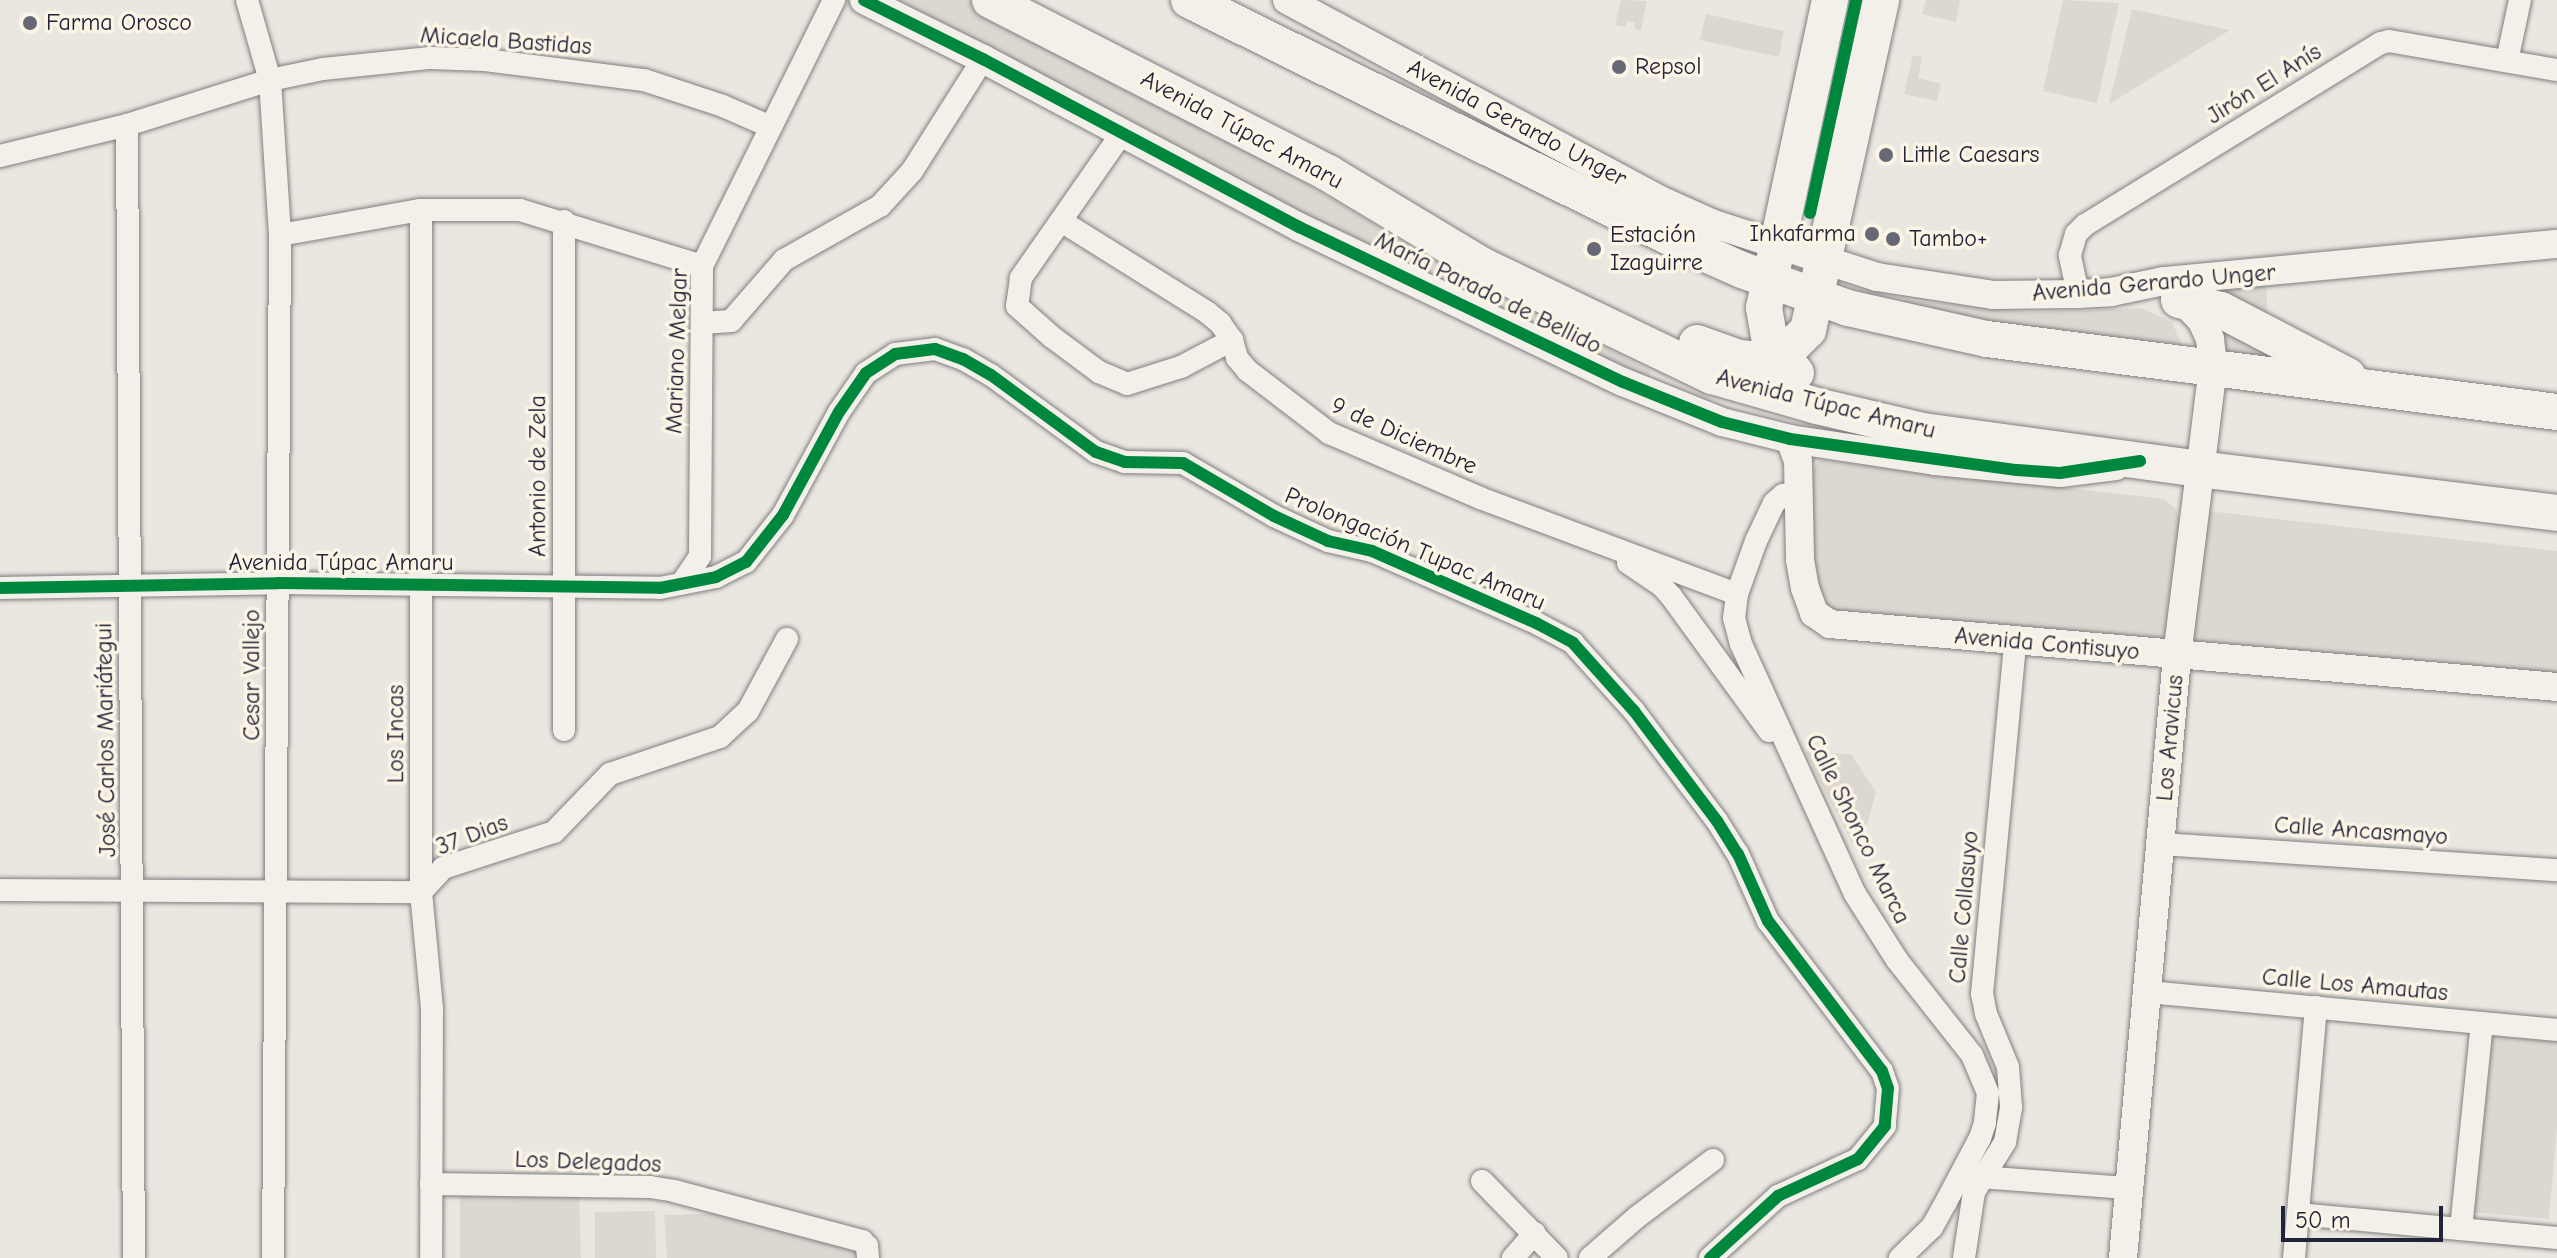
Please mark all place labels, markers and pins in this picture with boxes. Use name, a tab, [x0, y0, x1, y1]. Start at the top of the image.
place label: Farma Orosco	[46, 9, 192, 37]
marker: Farma Orosco	[21, 14, 39, 32]
place label: Repsol	[1635, 53, 1701, 81]
marker: Repsol	[1610, 58, 1628, 76]
place label: Little Caesars	[1902, 141, 2039, 169]
marker: Little Caesars	[1877, 146, 1895, 164]
place label: Inkafarma	[1749, 220, 1856, 248]
place label: Estación Izaguirre	[1610, 221, 1703, 277]
marker: Inkafarma	[1863, 225, 1881, 243]
place label: Tambo+	[1909, 225, 1988, 253]
marker: Tambo+	[1884, 230, 1902, 248]
marker: Estación Izaguirre	[1585, 240, 1603, 258]

